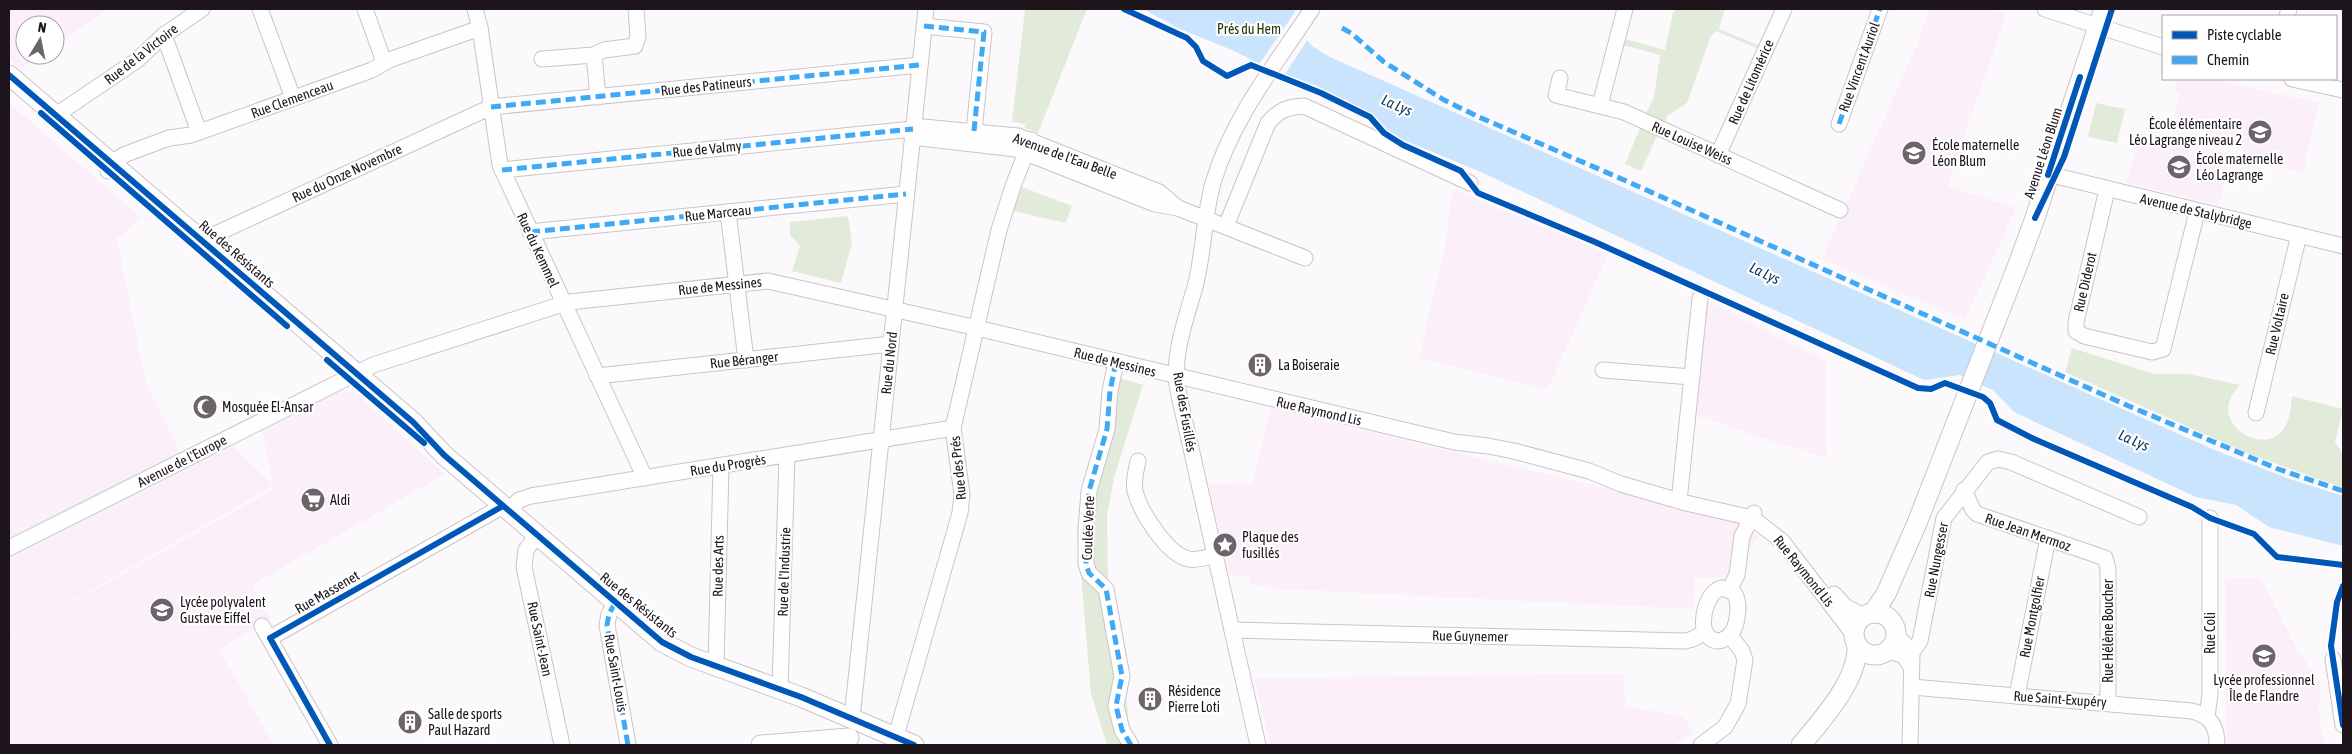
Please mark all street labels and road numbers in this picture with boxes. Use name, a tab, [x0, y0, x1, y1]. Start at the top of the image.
street label: Rue de la Victoire	[101, 20, 181, 88]
street label: Rue Vincent Auriol	[1835, 20, 1883, 114]
street label: Rue de Litomérice	[1725, 37, 1777, 127]
street label: Rue des Patineurs	[660, 73, 752, 99]
street label: Rue Clemenceau	[249, 77, 335, 121]
street label: Avenue Léon Blum	[2021, 105, 2065, 201]
street label: Rue Louise Weiss	[1649, 118, 1735, 168]
street label: Avenue de l'Eau Belle	[1011, 130, 1119, 182]
street label: Rue de Valmy	[672, 137, 743, 161]
street label: Rue du Onze Novembre	[290, 141, 404, 205]
street label: Avenue de Stalybridge	[2139, 190, 2253, 232]
street label: Rue Marceau	[684, 202, 752, 224]
street label: Rue du Kemmel	[514, 210, 562, 290]
street label: Rue des Résistants	[196, 217, 278, 291]
street label: Rue Diderot	[2070, 251, 2100, 313]
street label: Rue de Messines	[677, 274, 763, 298]
street label: Rue Voltaire	[2262, 292, 2292, 356]
street label: Rue du Nord	[878, 331, 900, 395]
street label: Rue de Messines	[1072, 344, 1158, 380]
street label: Rue Béranger	[709, 348, 780, 372]
street label: Rue des Fusillés	[1170, 371, 1200, 453]
street label: Rue Raymond Lis	[1275, 393, 1363, 429]
street label: Avenue de l'Europe	[135, 432, 229, 490]
street label: Rue des Prés	[947, 435, 969, 501]
street label: Rue du Progrès	[689, 451, 767, 479]
street label: Coulée Verte	[1079, 495, 1097, 561]
street label: Rue Jean Mermoz	[1983, 510, 2073, 554]
street label: Rue Nungesser	[1921, 520, 1951, 599]
street label: Rue de l'Industrie	[774, 527, 794, 617]
street label: Rue Raymond Lis	[1770, 532, 1838, 610]
street label: Rue des Arts	[709, 535, 727, 597]
street label: Rue Massenet	[292, 567, 362, 617]
street label: Rue des Résistants	[597, 569, 681, 641]
street label: Rue Montgolfier	[2016, 574, 2048, 659]
street label: Rue Hélène Boucher	[2100, 578, 2116, 683]
street label: Rue Saint-Jean	[524, 600, 556, 678]
street label: Rue Coli	[2202, 612, 2218, 654]
street label: Rue Guynemer	[1432, 627, 1509, 645]
street label: Rue Saint-Louis	[601, 633, 631, 713]
street label: Rue Saint-Exupéry	[2013, 688, 2107, 710]

